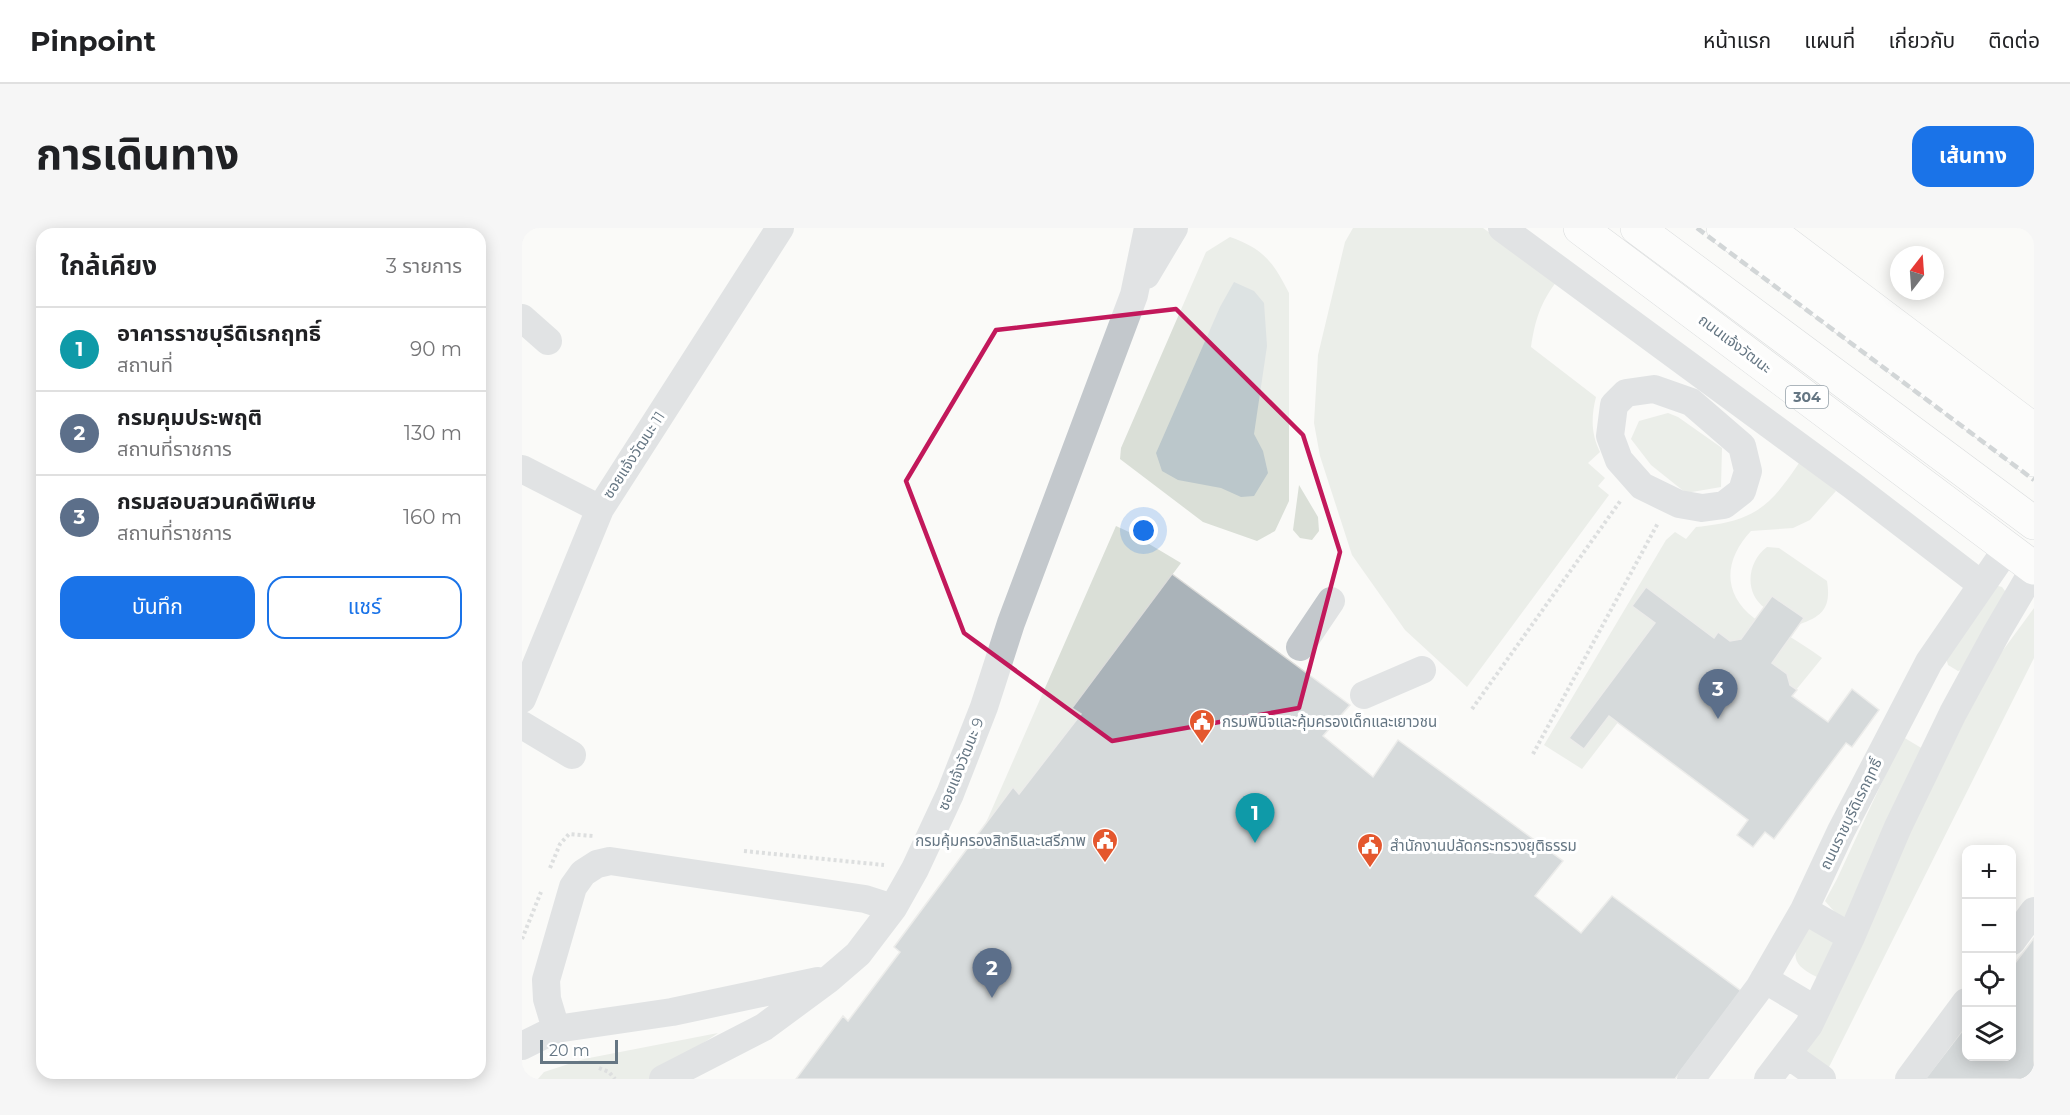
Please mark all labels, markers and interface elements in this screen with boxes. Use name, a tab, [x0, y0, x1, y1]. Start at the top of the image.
text: Pinpoint	[30, 24, 156, 58]
text: หน้าแรก	[1703, 28, 1771, 53]
text: แผนที่	[1804, 28, 1855, 53]
text: เกี่ยวกับ	[1888, 28, 1955, 53]
text: ติดต่อ	[1988, 28, 2040, 53]
button: เส้นทาง	[1912, 126, 2034, 187]
text: การเดินทาง	[36, 128, 239, 180]
north arrow	[1890, 246, 1944, 300]
text: ใกล้เคียง	[60, 250, 157, 282]
text: 3 รายการ	[386, 254, 462, 278]
street label: ถนนแจ้งวัฒนะ	[1695, 310, 1776, 377]
text: อาคารราชบุรีดิเรกฤทธิ์	[117, 320, 321, 347]
text: 1	[76, 337, 83, 361]
text: 90 m	[410, 337, 462, 361]
text: สถานที่	[117, 353, 173, 377]
road number: 304	[1786, 386, 1828, 408]
text: กรมคุมประพฤติ	[117, 404, 262, 431]
street label: ซอยแจ้งวัฒนะ 11	[598, 408, 669, 502]
text: 2	[74, 421, 85, 445]
text: 130 m	[404, 421, 462, 445]
text: สถานที่ราชการ	[117, 437, 232, 461]
text: กรมสอบสวนคดีพิเศษ	[117, 488, 316, 515]
text: 3	[74, 505, 85, 529]
text: 160 m	[403, 505, 462, 529]
your location	[1129, 516, 1158, 545]
text: สถานที่ราชการ	[117, 521, 232, 545]
button: บันทึก	[60, 576, 255, 639]
button: แชร์	[267, 576, 462, 639]
pin: 3	[1698, 670, 1738, 719]
public building icon: กรมพินิจและคุ้มครองเด็กและเยาวชน	[1187, 707, 1217, 745]
place label: กรมพินิจและคุ้มครองเด็กและเยาวชน	[1222, 712, 1437, 731]
street label: ซอยแจ้งวัฒนะ 9	[933, 715, 988, 813]
street label: ถนนราชบุรีดิเรกฤทธิ์	[1815, 755, 1886, 873]
pin: 1	[1236, 794, 1274, 843]
public building icon: กรมคุ้มครองสิทธิและเสรีภาพ	[1090, 826, 1120, 864]
place label: กรมคุ้มครองสิทธิและเสรีภาพ	[915, 831, 1086, 850]
public building icon: สำนักงานปลัดกระทรวงยุติธรรม	[1355, 831, 1385, 869]
place label: สำนักงานปลัดกระทรวงยุติธรรม	[1390, 836, 1577, 855]
map controls	[1962, 845, 2016, 1061]
button: +	[1962, 845, 2016, 899]
button: −	[1962, 899, 2016, 953]
pin: 2	[972, 948, 1012, 998]
button: locate	[1962, 953, 2016, 1007]
button: layers	[1962, 1007, 2016, 1061]
scale bar	[540, 1037, 618, 1064]
text: 20 m	[549, 1041, 590, 1060]

